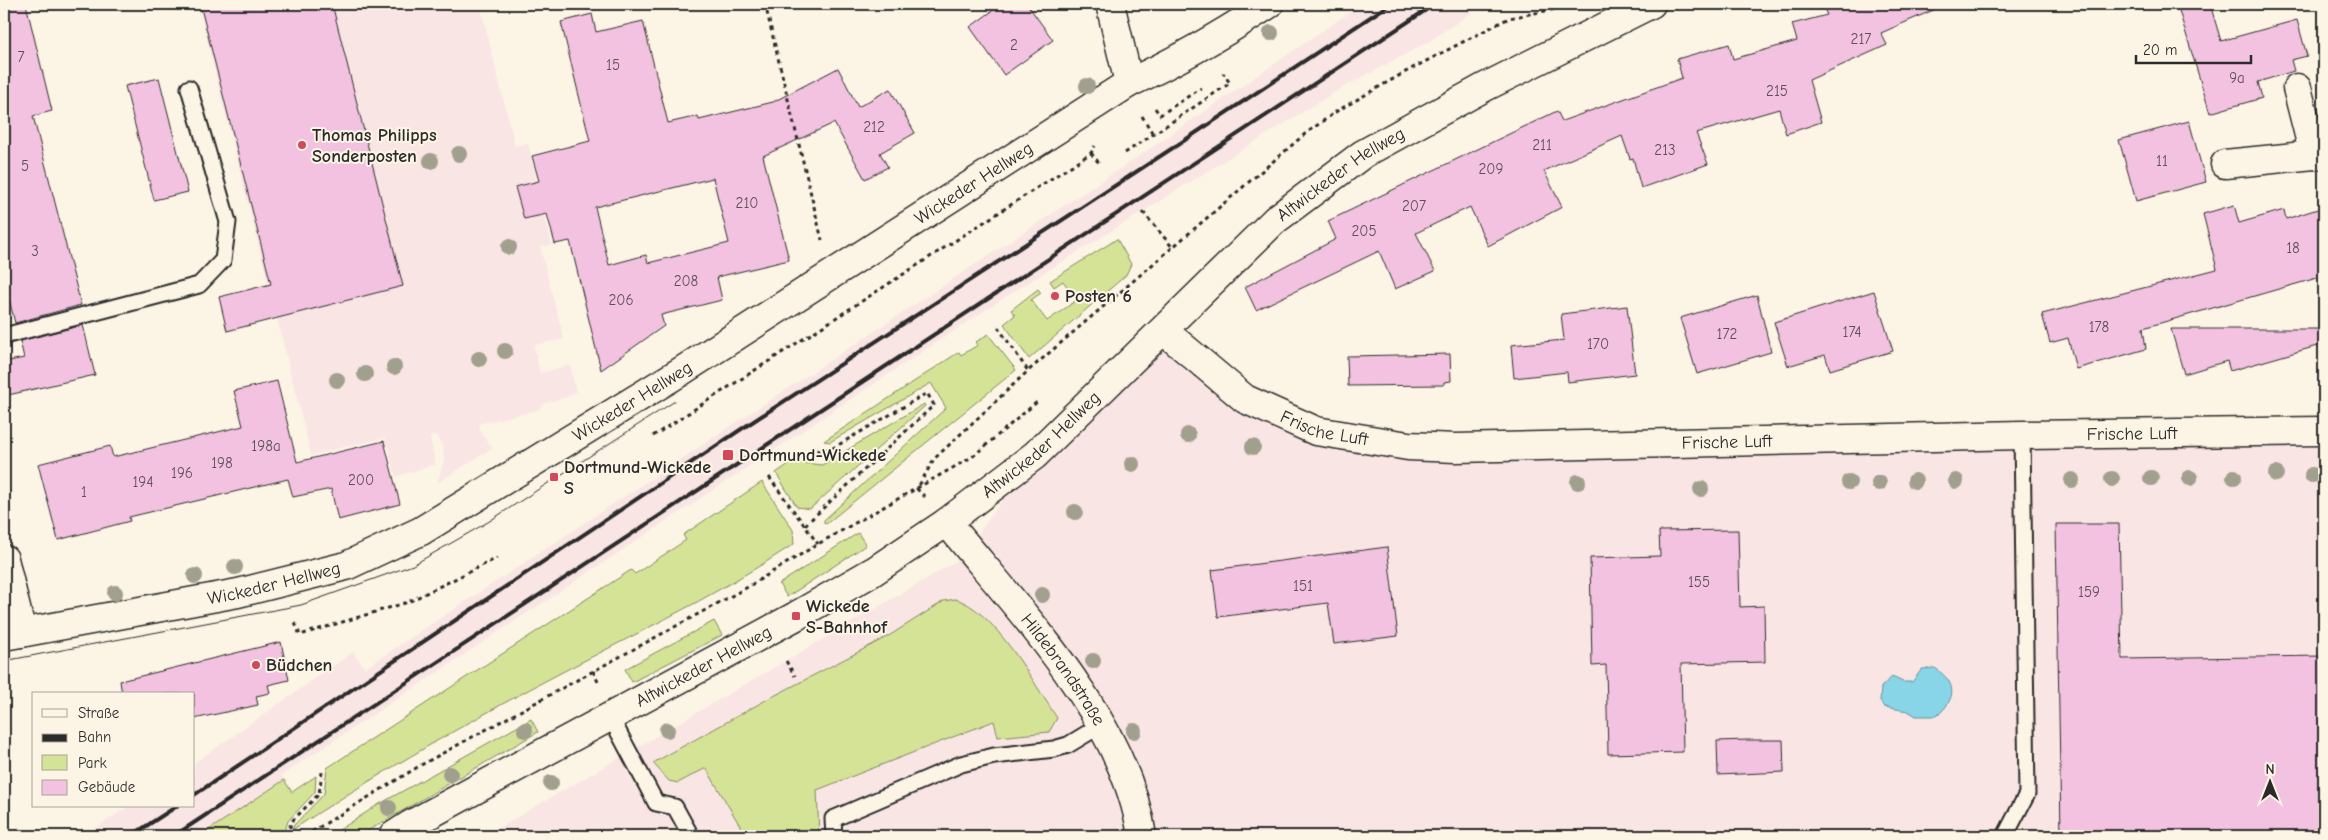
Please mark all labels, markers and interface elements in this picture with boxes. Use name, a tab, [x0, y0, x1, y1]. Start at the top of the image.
house number: 217	[1851, 30, 1871, 48]
scale bar	[2136, 32, 2250, 64]
house number: 2	[1010, 36, 1018, 54]
text: 20 m	[2143, 41, 2177, 59]
house number: 7	[17, 48, 25, 66]
house number: 15	[606, 56, 620, 74]
house number: 9a	[2229, 69, 2245, 87]
house number: 215	[1766, 82, 1788, 100]
house number: 212	[863, 118, 885, 136]
street label: Altwickeder Hellweg	[1272, 123, 1408, 226]
place label: Thomas Philipps Sonderposten	[312, 125, 437, 167]
house number: 211	[1532, 136, 1552, 154]
street label: Wickeder Hellweg	[910, 137, 1037, 229]
marker: Thomas Philipps Sonderposten	[296, 139, 308, 151]
house number: 213	[1654, 141, 1676, 159]
house number: 11	[2156, 152, 2168, 170]
house number: 5	[21, 157, 29, 175]
house number: 209	[1479, 160, 1504, 178]
house number: 210	[736, 194, 758, 212]
house number: 207	[1402, 197, 1426, 215]
house number: 205	[1351, 222, 1377, 240]
house number: 18	[2286, 239, 2300, 257]
house number: 3	[31, 242, 39, 260]
house number: 208	[674, 272, 698, 290]
place label: Posten 6	[1065, 286, 1132, 307]
marker: Posten 6	[1049, 290, 1061, 302]
house number: 206	[608, 291, 634, 309]
house number: 178	[2089, 318, 2109, 336]
house number: 174	[1842, 323, 1862, 341]
house number: 172	[1717, 325, 1737, 343]
house number: 170	[1587, 335, 1609, 353]
street label: Wickeder Hellweg	[569, 356, 696, 446]
street label: Altwickeder Hellweg	[977, 387, 1104, 502]
street label: Frische Luft	[1277, 406, 1371, 450]
street label: Frische Luft	[2086, 422, 2178, 445]
street label: Frische Luft	[1681, 430, 1773, 453]
house number: 198a	[251, 437, 281, 455]
place label: Dortmund-Wickede	[739, 445, 886, 466]
marker: Dortmund-Wickede	[721, 448, 735, 462]
house number: 198	[211, 454, 233, 472]
place label: Dortmund-Wickede S	[564, 457, 711, 499]
house number: 196	[171, 464, 193, 482]
house number: 200	[348, 471, 374, 489]
marker: Dortmund-Wickede S	[548, 471, 560, 483]
house number: 194	[132, 473, 154, 491]
house number: 1	[81, 483, 87, 501]
street label: Wickeder Hellweg	[205, 557, 343, 609]
house number: 155	[1688, 573, 1710, 591]
house number: 151	[1293, 577, 1313, 595]
house number: 159	[2078, 583, 2100, 601]
place label: Wickede S-Bahnhof	[806, 596, 888, 638]
street label: Hildebrandstraße	[1017, 609, 1110, 729]
marker: Wickede S-Bahnhof	[790, 610, 802, 622]
street label: Altwickeder Hellweg	[632, 621, 775, 711]
place label: Büdchen	[266, 655, 332, 676]
marker: Büdchen	[250, 659, 262, 671]
legend	[32, 692, 195, 808]
text: Straße	[78, 704, 120, 722]
text: Bahn	[78, 728, 111, 746]
text: Park	[78, 754, 107, 772]
north arrow	[2246, 758, 2296, 808]
text: N	[2265, 761, 2275, 778]
text: Gebäude	[78, 778, 136, 796]

